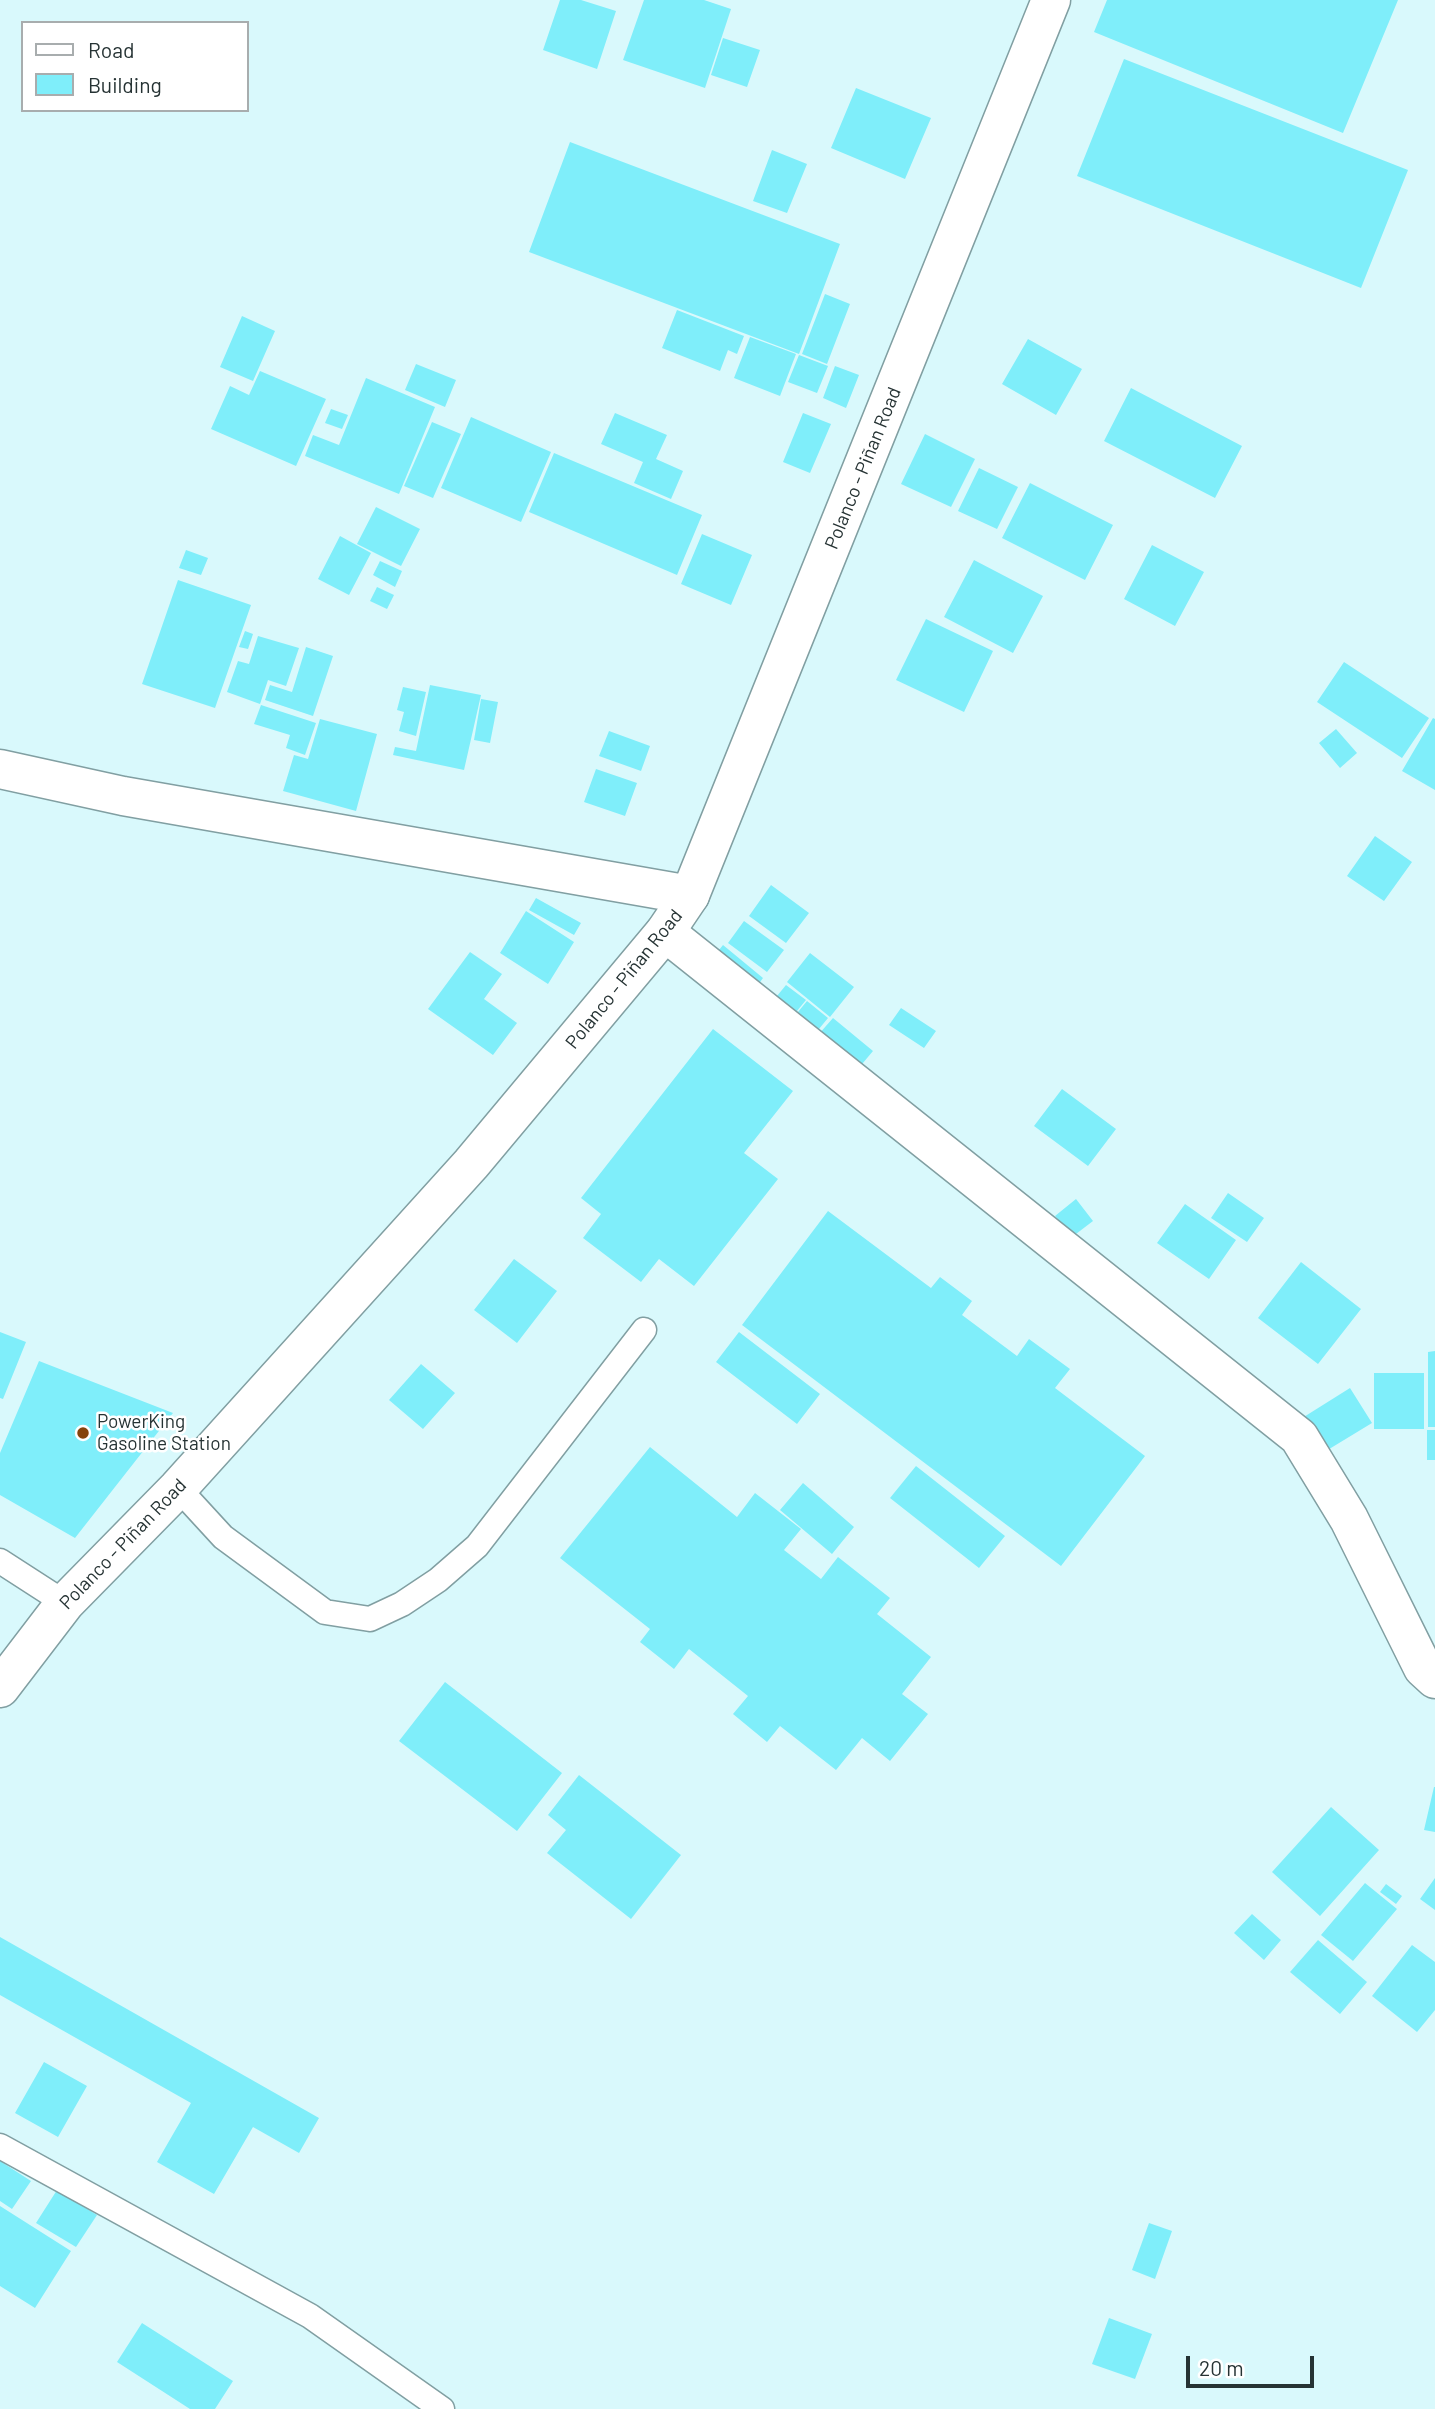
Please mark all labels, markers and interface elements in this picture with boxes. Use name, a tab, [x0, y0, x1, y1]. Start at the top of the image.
legend	[21, 21, 248, 112]
text: Road	[88, 37, 134, 62]
text: Building	[88, 72, 162, 97]
street label: Polanco - Piñan Road	[820, 384, 906, 552]
street label: Polanco - Piñan Road	[561, 905, 687, 1053]
place label: PowerKing Gasoline Station	[97, 1411, 231, 1455]
marker: PowerKing Gasoline Station	[75, 1425, 91, 1441]
street label: Polanco - Piñan Road	[55, 1474, 191, 1614]
scale bar	[1190, 2342, 1318, 2386]
text: 20 m	[1199, 2355, 1244, 2380]

